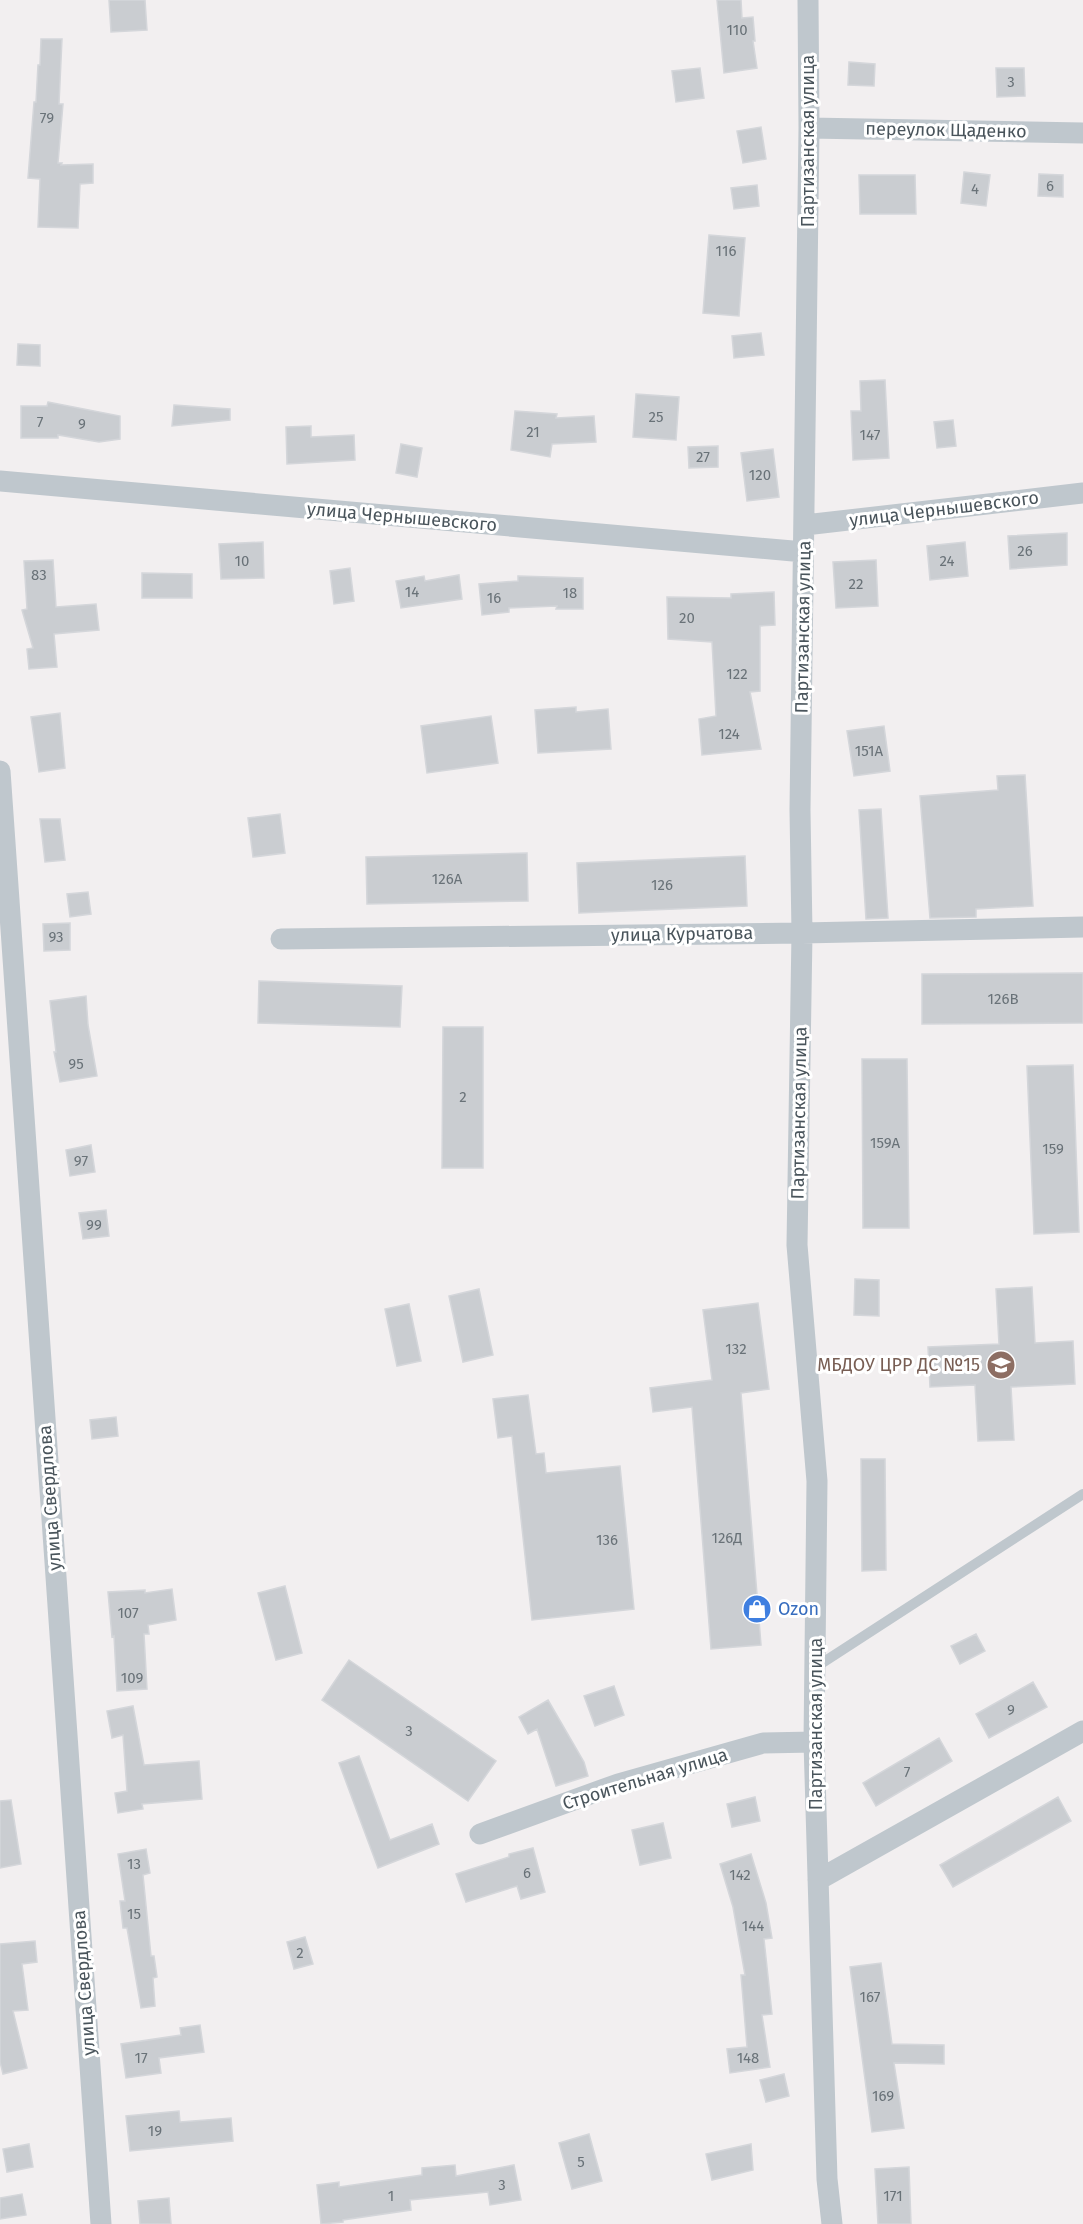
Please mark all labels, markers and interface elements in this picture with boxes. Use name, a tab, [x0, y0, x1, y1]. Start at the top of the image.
house number: 110	[726, 21, 748, 39]
street label: Партизанская улица	[797, 55, 819, 227]
house number: 3	[1007, 73, 1015, 91]
house number: 79	[40, 109, 54, 127]
street label: переулок Щаденко	[865, 118, 1027, 142]
house number: 6	[1046, 177, 1054, 195]
house number: 4	[971, 180, 979, 198]
house number: 116	[716, 242, 736, 260]
house number: 25	[649, 408, 663, 426]
house number: 7	[37, 413, 44, 431]
house number: 9	[78, 415, 86, 433]
house number: 21	[526, 423, 540, 441]
house number: 147	[860, 426, 881, 444]
house number: 27	[696, 448, 710, 466]
house number: 120	[749, 466, 771, 484]
street label: улица Чернышевского	[848, 486, 1040, 532]
street label: улица Чернышевского	[306, 498, 498, 536]
street label: Партизанская улица	[790, 540, 816, 714]
house number: 26	[1017, 542, 1033, 560]
house number: 10	[235, 552, 249, 570]
house number: 24	[939, 552, 955, 570]
house number: 83	[31, 566, 47, 584]
house number: 22	[849, 575, 863, 593]
house number: 14	[405, 583, 419, 601]
house number: 18	[563, 584, 577, 602]
house number: 16	[487, 589, 501, 607]
house number: 20	[679, 609, 695, 627]
house number: 122	[726, 665, 748, 683]
house number: 124	[718, 725, 740, 743]
house number: 151А	[855, 742, 884, 760]
house number: 126А	[432, 870, 463, 888]
house number: 126	[651, 876, 673, 894]
street label: улица Курчатова	[611, 922, 753, 946]
house number: 93	[48, 928, 64, 946]
house number: 126В	[987, 990, 1019, 1008]
street label: Партизанская улица	[786, 1026, 812, 1200]
house number: 95	[68, 1055, 84, 1073]
house number: 2	[459, 1088, 467, 1106]
house number: 159А	[870, 1134, 900, 1152]
house number: 159	[1042, 1140, 1064, 1158]
house number: 97	[74, 1152, 88, 1170]
house number: 99	[86, 1216, 102, 1234]
house number: 132	[725, 1340, 747, 1358]
school or university icon: МБДОУ ЦРР ДС №15	[985, 1349, 1017, 1381]
place label: МБДОУ ЦРР ДС №15	[817, 1354, 980, 1376]
street label: улица Свердлова	[34, 1424, 66, 1572]
house number: 126Д	[711, 1529, 743, 1547]
house number: 136	[596, 1531, 618, 1549]
shop icon: Ozon	[741, 1593, 773, 1625]
place label: Ozon	[778, 1598, 819, 1620]
house number: 107	[117, 1604, 139, 1622]
street label: Партизанская улица	[805, 1638, 827, 1810]
house number: 109	[121, 1669, 143, 1687]
house number: 9	[1007, 1701, 1015, 1719]
house number: 3	[405, 1722, 413, 1740]
street label: Строительная улица	[560, 1743, 730, 1815]
house number: 7	[904, 1763, 911, 1781]
house number: 13	[127, 1855, 141, 1873]
house number: 6	[523, 1864, 531, 1882]
house number: 142	[729, 1866, 751, 1884]
house number: 15	[127, 1905, 141, 1923]
street label: улица Свердлова	[68, 1909, 100, 2057]
house number: 144	[742, 1917, 764, 1935]
house number: 2	[296, 1944, 304, 1962]
house number: 167	[860, 1988, 881, 2006]
house number: 17	[134, 2049, 148, 2067]
house number: 148	[737, 2049, 759, 2067]
house number: 169	[872, 2087, 894, 2105]
house number: 19	[148, 2122, 162, 2140]
house number: 5	[577, 2153, 585, 2171]
house number: 3	[498, 2176, 506, 2194]
house number: 1	[388, 2187, 394, 2205]
house number: 171	[883, 2187, 903, 2205]

